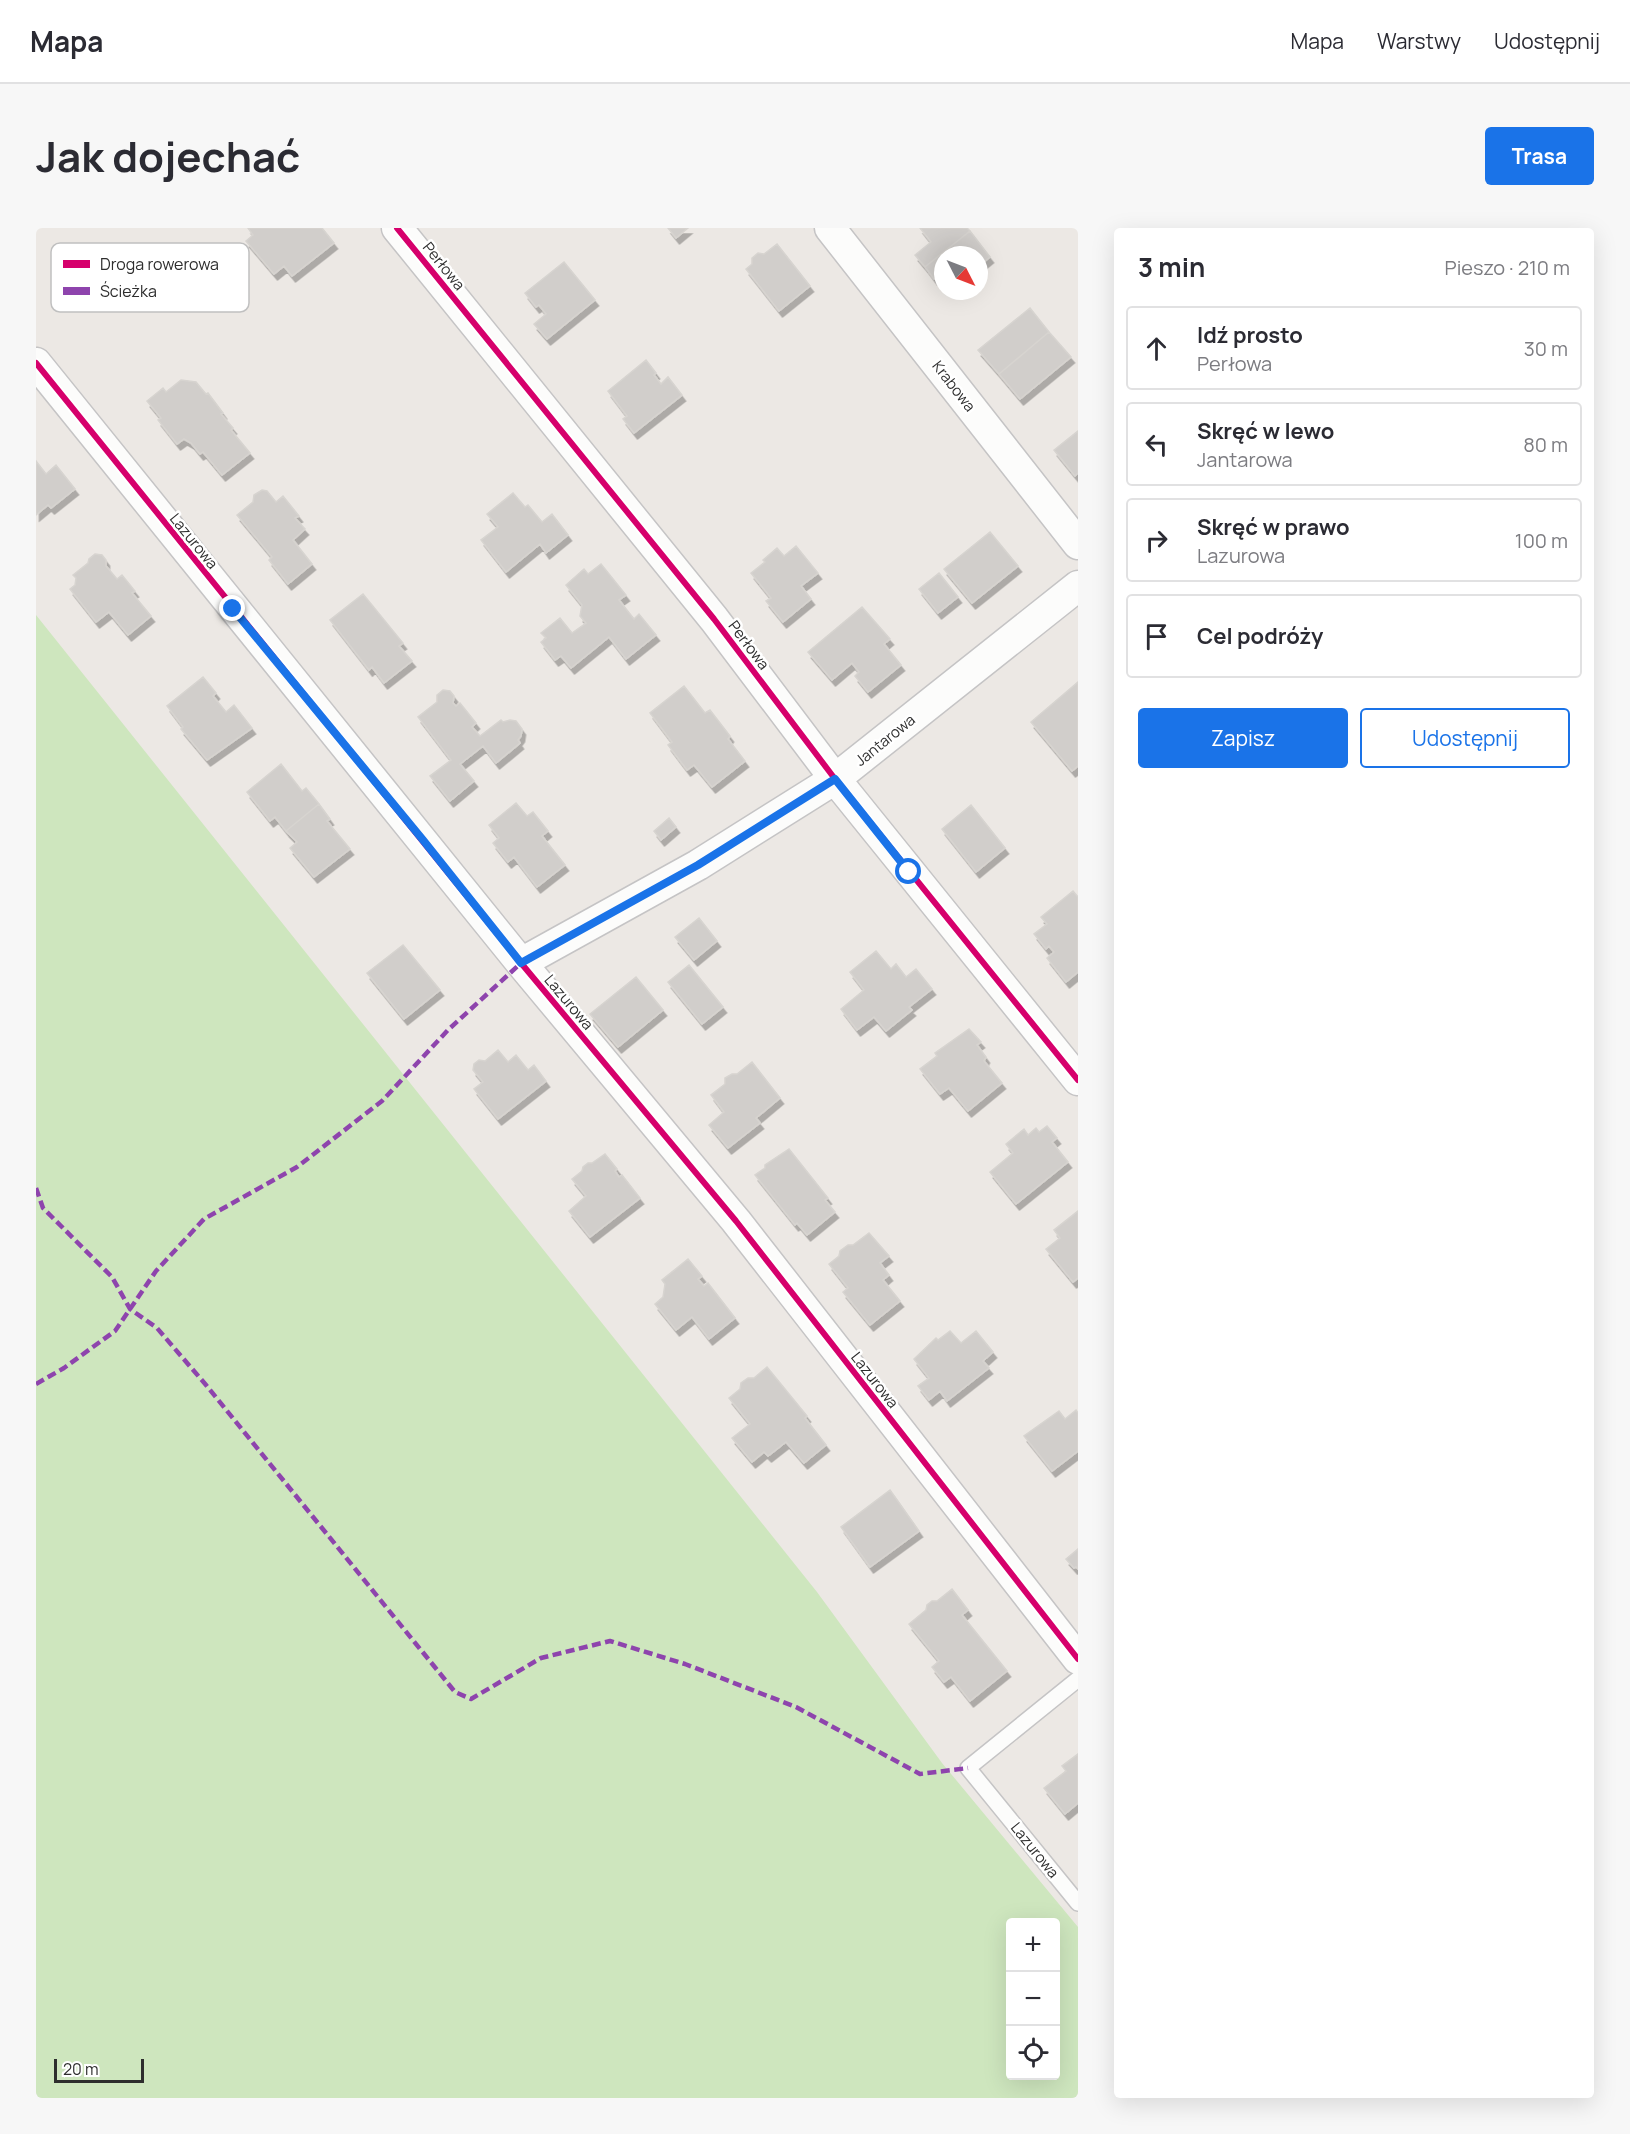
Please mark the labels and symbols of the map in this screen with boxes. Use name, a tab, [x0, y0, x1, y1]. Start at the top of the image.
street label: Perłowa	[418, 237, 470, 295]
legend	[51, 243, 249, 312]
north arrow	[934, 246, 988, 300]
text: Droga rowerowa	[100, 253, 219, 275]
text: Ścieżka	[100, 280, 157, 302]
street label: Krabowa	[928, 356, 980, 416]
street label: Lazurowa	[165, 509, 223, 573]
route end	[219, 595, 245, 621]
street label: Perłowa	[724, 616, 774, 674]
street label: Jantarowa	[851, 709, 919, 771]
route start	[895, 858, 921, 884]
street label: Lazurowa	[540, 970, 598, 1034]
street label: Lazurowa	[846, 1348, 904, 1412]
street label: Lazurowa	[1006, 1818, 1064, 1882]
scale bar	[54, 2056, 144, 2084]

